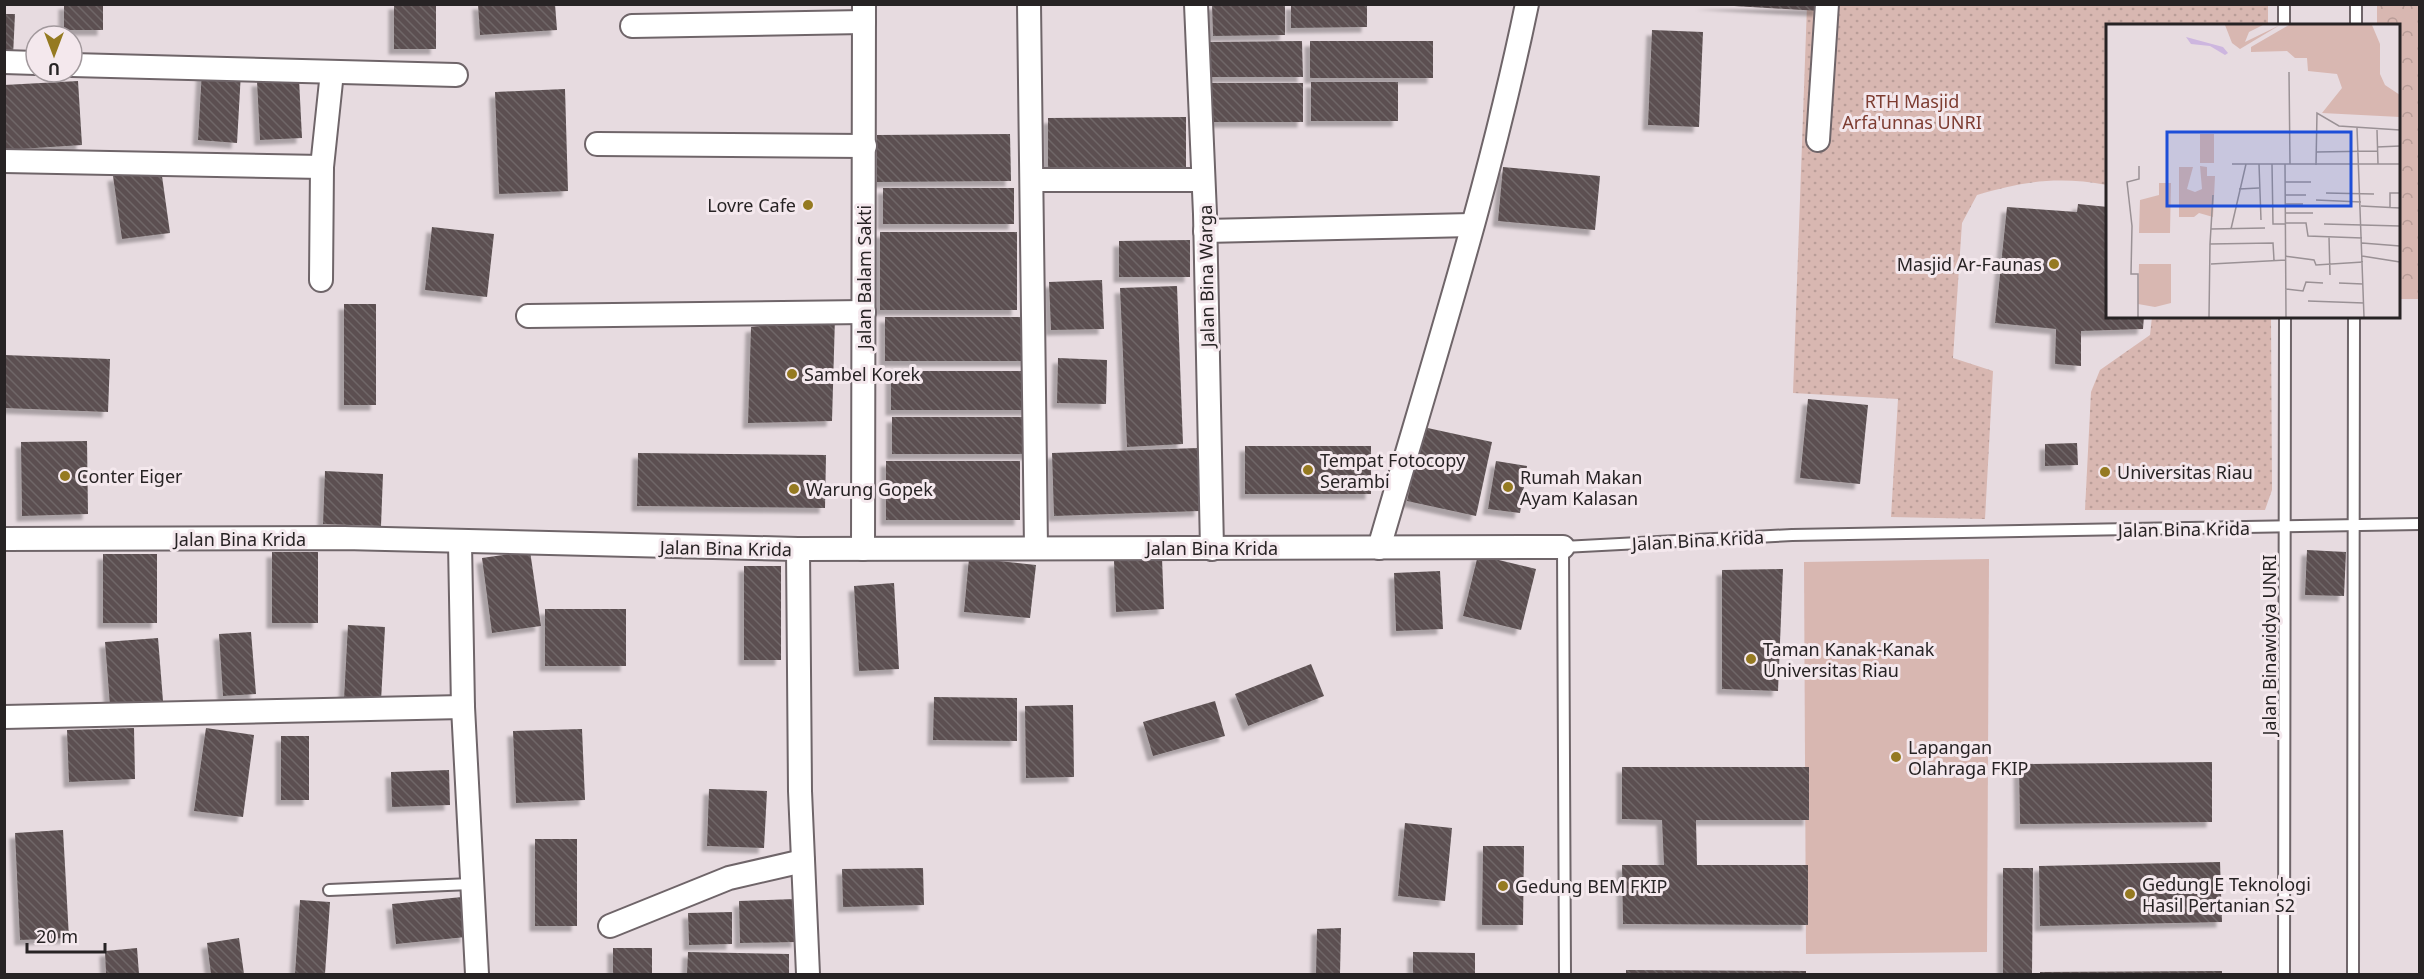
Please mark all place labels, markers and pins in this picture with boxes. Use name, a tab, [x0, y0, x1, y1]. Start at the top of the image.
place label: Lovre Cafe	[707, 193, 796, 217]
marker: Lovre Cafe	[801, 198, 815, 212]
place label: Masjid Ar-Faunas	[1897, 252, 2042, 276]
marker: Masjid Ar-Faunas	[2047, 257, 2061, 271]
place label: Sambel Korek	[804, 362, 921, 386]
marker: Sambel Korek	[785, 367, 799, 381]
place label: Tempat Fotocopy Serambi	[1320, 448, 1466, 493]
place label: Universitas Riau	[2117, 460, 2253, 484]
marker: Tempat Fotocopy Serambi	[1301, 463, 1315, 477]
place label: Conter Eiger	[77, 464, 183, 488]
place label: Rumah Makan Ayam Kalasan	[1520, 465, 1642, 510]
marker: Universitas Riau	[2098, 465, 2112, 479]
marker: Conter Eiger	[58, 469, 72, 483]
place label: Warung Gopek	[806, 477, 933, 501]
marker: Rumah Makan Ayam Kalasan	[1501, 480, 1515, 494]
marker: Warung Gopek	[787, 482, 801, 496]
place label: Taman Kanak-Kanak Universitas Riau	[1763, 637, 1935, 682]
marker: Taman Kanak-Kanak Universitas Riau	[1744, 652, 1758, 666]
place label: Lapangan Olahraga FKIP	[1908, 735, 2028, 780]
marker: Lapangan Olahraga FKIP	[1889, 750, 1903, 764]
place label: Gedung E Teknologi Hasil Pertanian S2	[2142, 872, 2311, 917]
place label: Gedung BEM FKIP	[1515, 874, 1668, 898]
marker: Gedung BEM FKIP	[1496, 879, 1510, 893]
marker: Gedung E Teknologi Hasil Pertanian S2	[2123, 887, 2137, 901]

